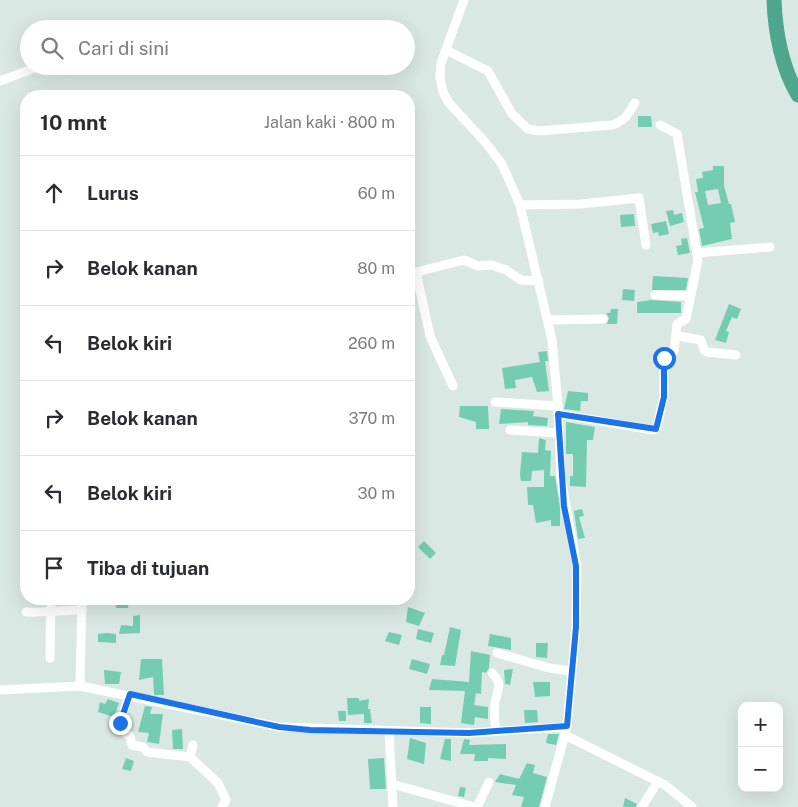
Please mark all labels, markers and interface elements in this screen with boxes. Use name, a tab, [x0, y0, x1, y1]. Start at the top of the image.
search box	[20, 20, 415, 75]
icon: search	[38, 34, 66, 62]
text: Cari di sini	[78, 37, 169, 59]
text: 10 mnt	[40, 110, 107, 135]
text: Jalan kaki · 800 m	[264, 113, 395, 132]
icon: ahead	[40, 179, 68, 207]
text: Lurus	[87, 182, 139, 204]
text: 60 m	[358, 184, 395, 203]
icon: right	[40, 254, 68, 282]
text: Belok kanan	[87, 257, 198, 279]
text: 80 m	[357, 259, 395, 278]
icon: left	[40, 329, 68, 357]
text: Belok kiri	[87, 332, 172, 354]
text: 260 m	[348, 334, 395, 353]
route start	[653, 347, 676, 370]
icon: right	[40, 404, 68, 432]
text: Belok kanan	[87, 407, 198, 429]
text: 370 m	[348, 409, 395, 428]
icon: left	[40, 479, 68, 507]
text: Belok kiri	[87, 482, 172, 504]
text: 30 m	[358, 484, 395, 503]
icon: arrive	[40, 554, 68, 582]
text: Tiba di tujuan	[87, 557, 209, 579]
map controls	[738, 702, 783, 792]
button: +	[738, 702, 783, 747]
route end	[109, 712, 132, 735]
button: −	[738, 747, 783, 792]

